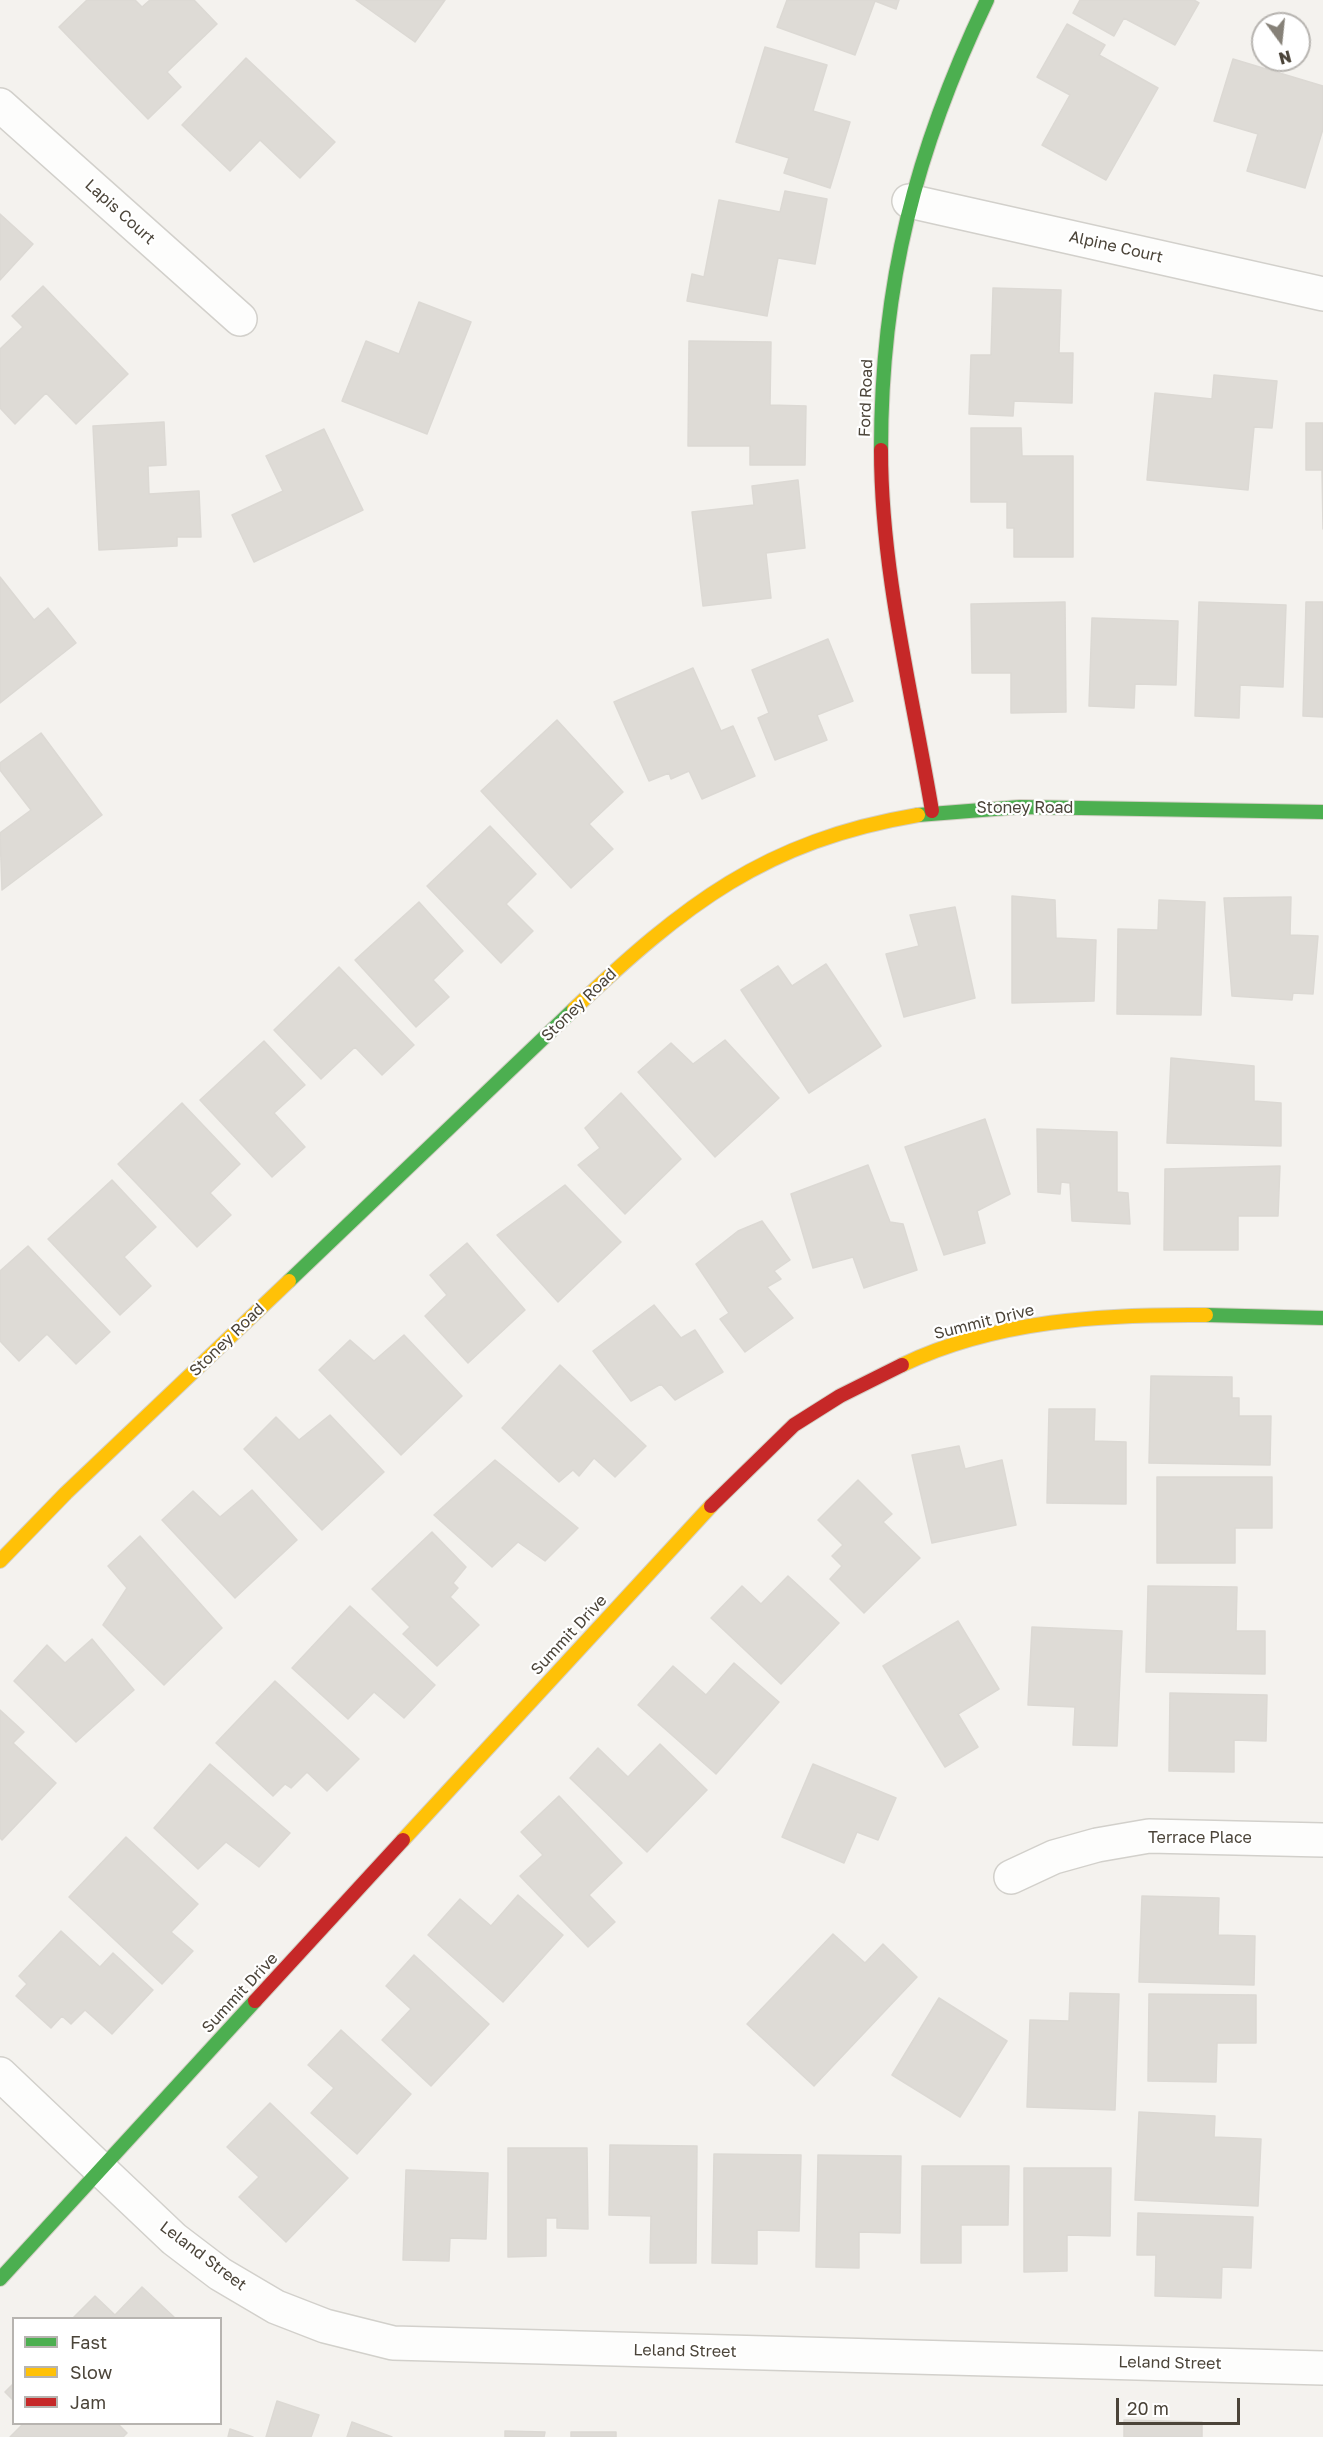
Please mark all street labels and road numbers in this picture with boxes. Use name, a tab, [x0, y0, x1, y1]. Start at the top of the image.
street label: Lapis Court	[81, 175, 159, 249]
street label: Alpine Court	[1067, 227, 1165, 267]
street label: Ford Road	[855, 359, 877, 437]
street label: Stoney Road	[977, 798, 1073, 818]
street label: Stoney Road	[537, 964, 621, 1046]
street label: Stoney Road	[185, 1299, 269, 1381]
street label: Summit Drive	[932, 1300, 1036, 1344]
street label: Summit Drive	[527, 1591, 611, 1679]
street label: Terrace Place	[1148, 1828, 1252, 1848]
street label: Summit Drive	[198, 1949, 282, 2037]
street label: Leland Street	[156, 2217, 250, 2295]
street label: Leland Street	[633, 2340, 737, 2362]
street label: Leland Street	[1118, 2352, 1222, 2374]

